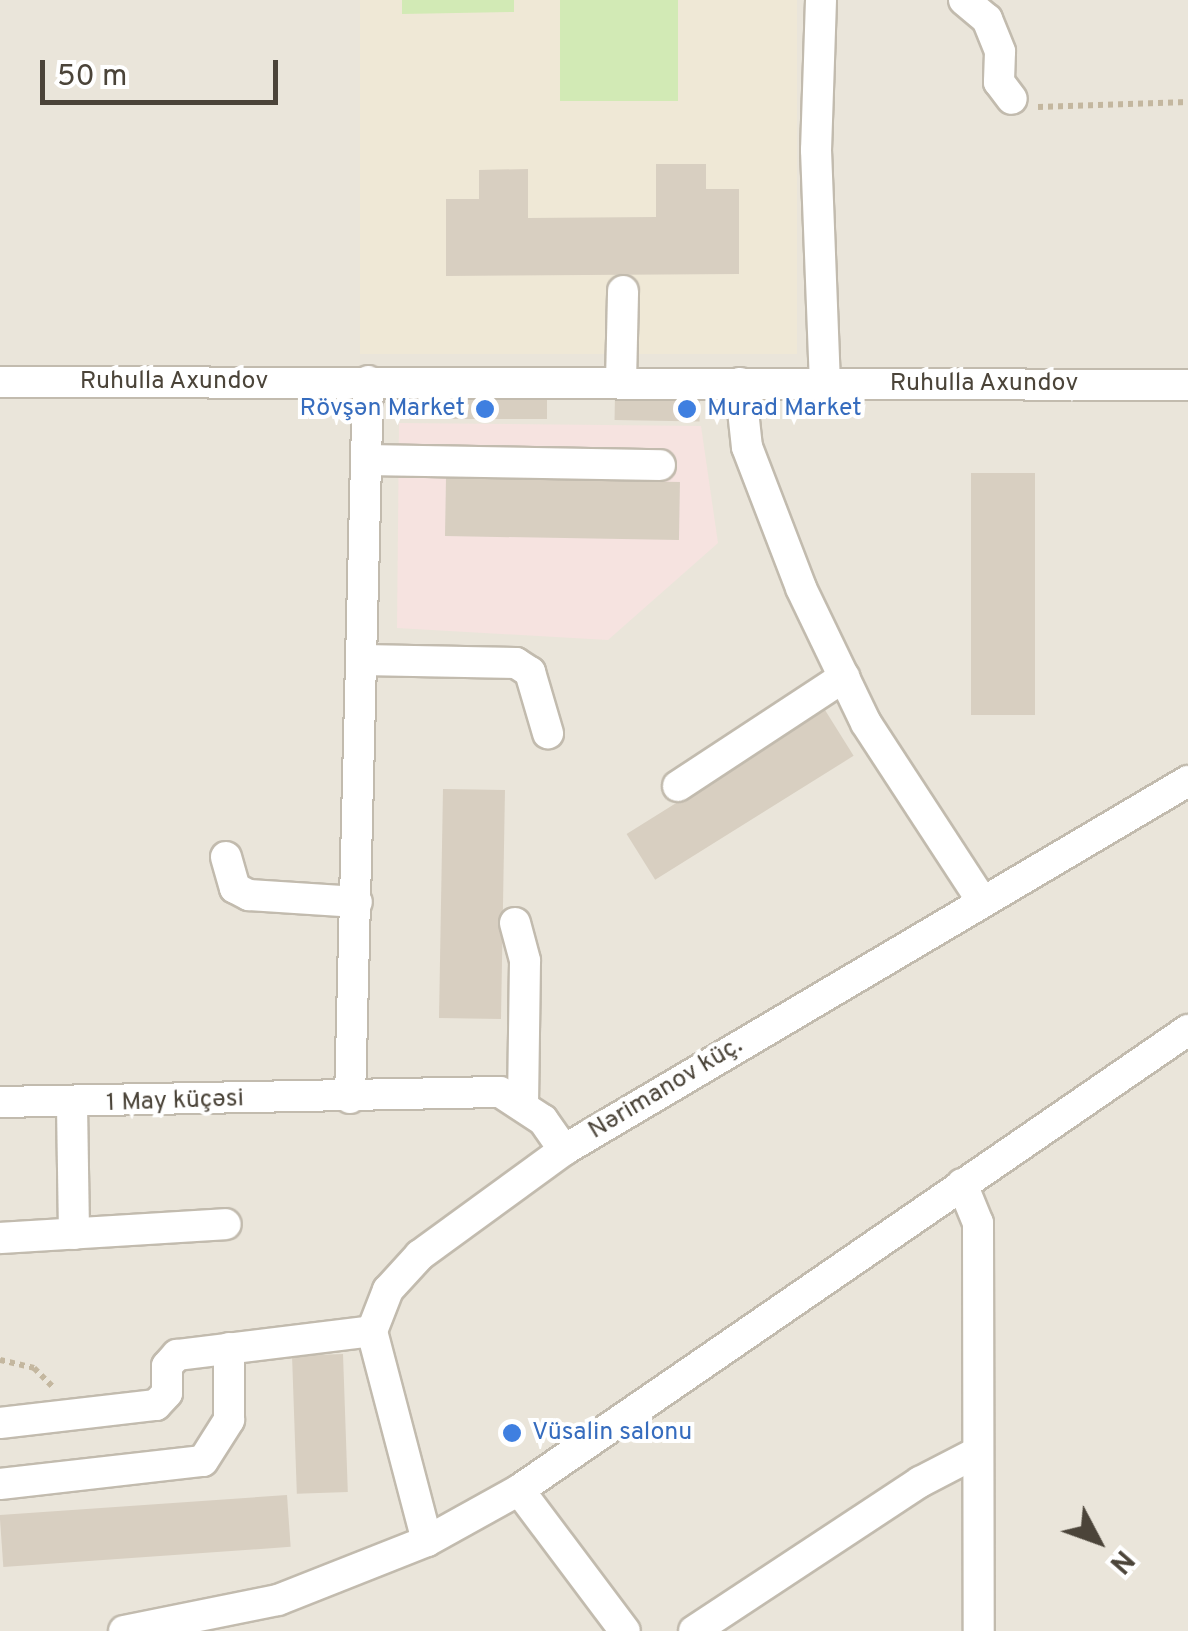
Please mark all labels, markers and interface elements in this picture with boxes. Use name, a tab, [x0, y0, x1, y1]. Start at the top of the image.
scale bar	[45, 40, 282, 102]
text: 50 m	[57, 59, 127, 96]
street label: Ruhulla Axundov	[79, 367, 269, 397]
street label: Ruhulla Axundov	[889, 369, 1079, 399]
place label: Rövşən Market	[300, 394, 465, 424]
place label: Murad Market	[707, 394, 862, 424]
marker: Rövşən Market	[474, 398, 496, 420]
marker: Murad Market	[676, 398, 698, 420]
street label: Nərimanov küç.	[584, 1031, 748, 1147]
street label: 1 May küçəsi	[106, 1085, 244, 1119]
place label: Vüsalin salonu	[532, 1418, 692, 1448]
marker: Vüsalin salonu	[501, 1422, 523, 1444]
north arrow	[1048, 1491, 1148, 1591]
text: N	[1100, 1541, 1141, 1580]

